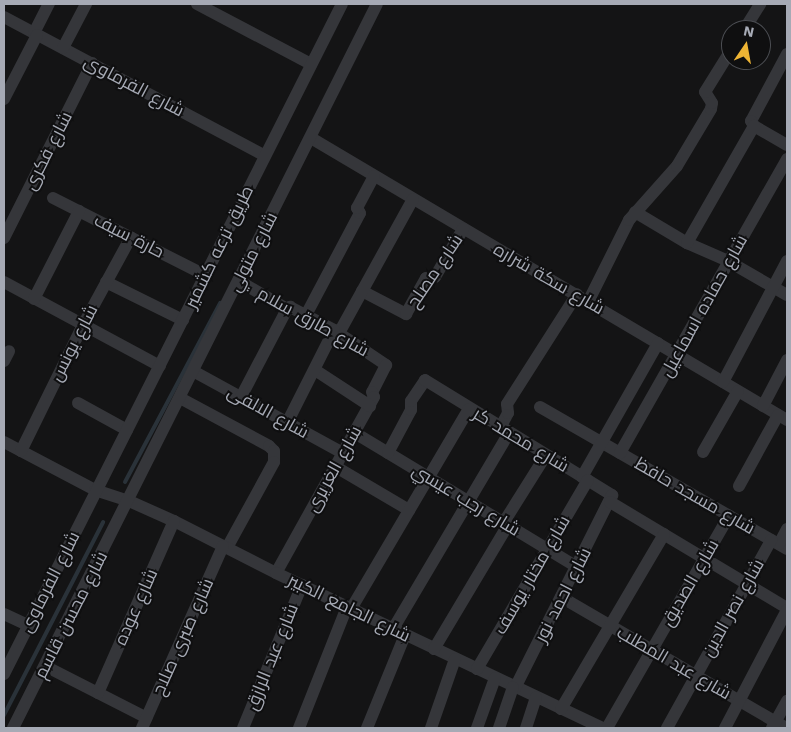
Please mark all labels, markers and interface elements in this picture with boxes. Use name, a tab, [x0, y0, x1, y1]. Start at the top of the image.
north arrow	[721, 20, 771, 70]
text: N	[742, 22, 756, 40]
street label: شارع الفرماوى	[80, 51, 188, 121]
street label: شارع فكرى	[19, 108, 77, 194]
street label: طريق ترعه كشمير	[180, 182, 258, 312]
street label: حارة سيف	[90, 209, 168, 263]
street label: شارع متولي	[224, 209, 282, 295]
street label: شارع مصلح	[402, 230, 468, 312]
street label: شارع حماده اسماعيل	[656, 231, 752, 381]
street label: شارع سكة شراره	[490, 239, 608, 319]
street label: شارع طارق سلام	[253, 282, 373, 362]
street label: شارع يونس	[45, 301, 103, 385]
street label: شارع الالفى	[223, 381, 313, 443]
street label: شارع محمد كر	[469, 403, 573, 477]
street label: شارع الغريرى	[301, 422, 367, 516]
street label: شارع مسجد حافظ	[631, 453, 759, 539]
street label: شارع رجب عيسي	[408, 459, 524, 541]
street label: شارع مختار يوسف	[489, 512, 575, 638]
street label: شارع الفرماوى	[15, 528, 85, 636]
street label: شارع الصديق	[656, 536, 724, 630]
street label: شارع احمد نور	[530, 544, 596, 646]
street label: شارع محسن قاسم	[30, 548, 112, 682]
street label: شارع نصر الدين	[697, 555, 769, 661]
street label: شارع عوده	[110, 565, 162, 649]
street label: شارع الجامع الكبير	[284, 569, 414, 647]
street label: شارع صبرى صلاح	[148, 575, 218, 699]
street label: شارع عبد الرازق	[241, 601, 303, 713]
street label: شارع عبد المطلب	[613, 622, 735, 704]

